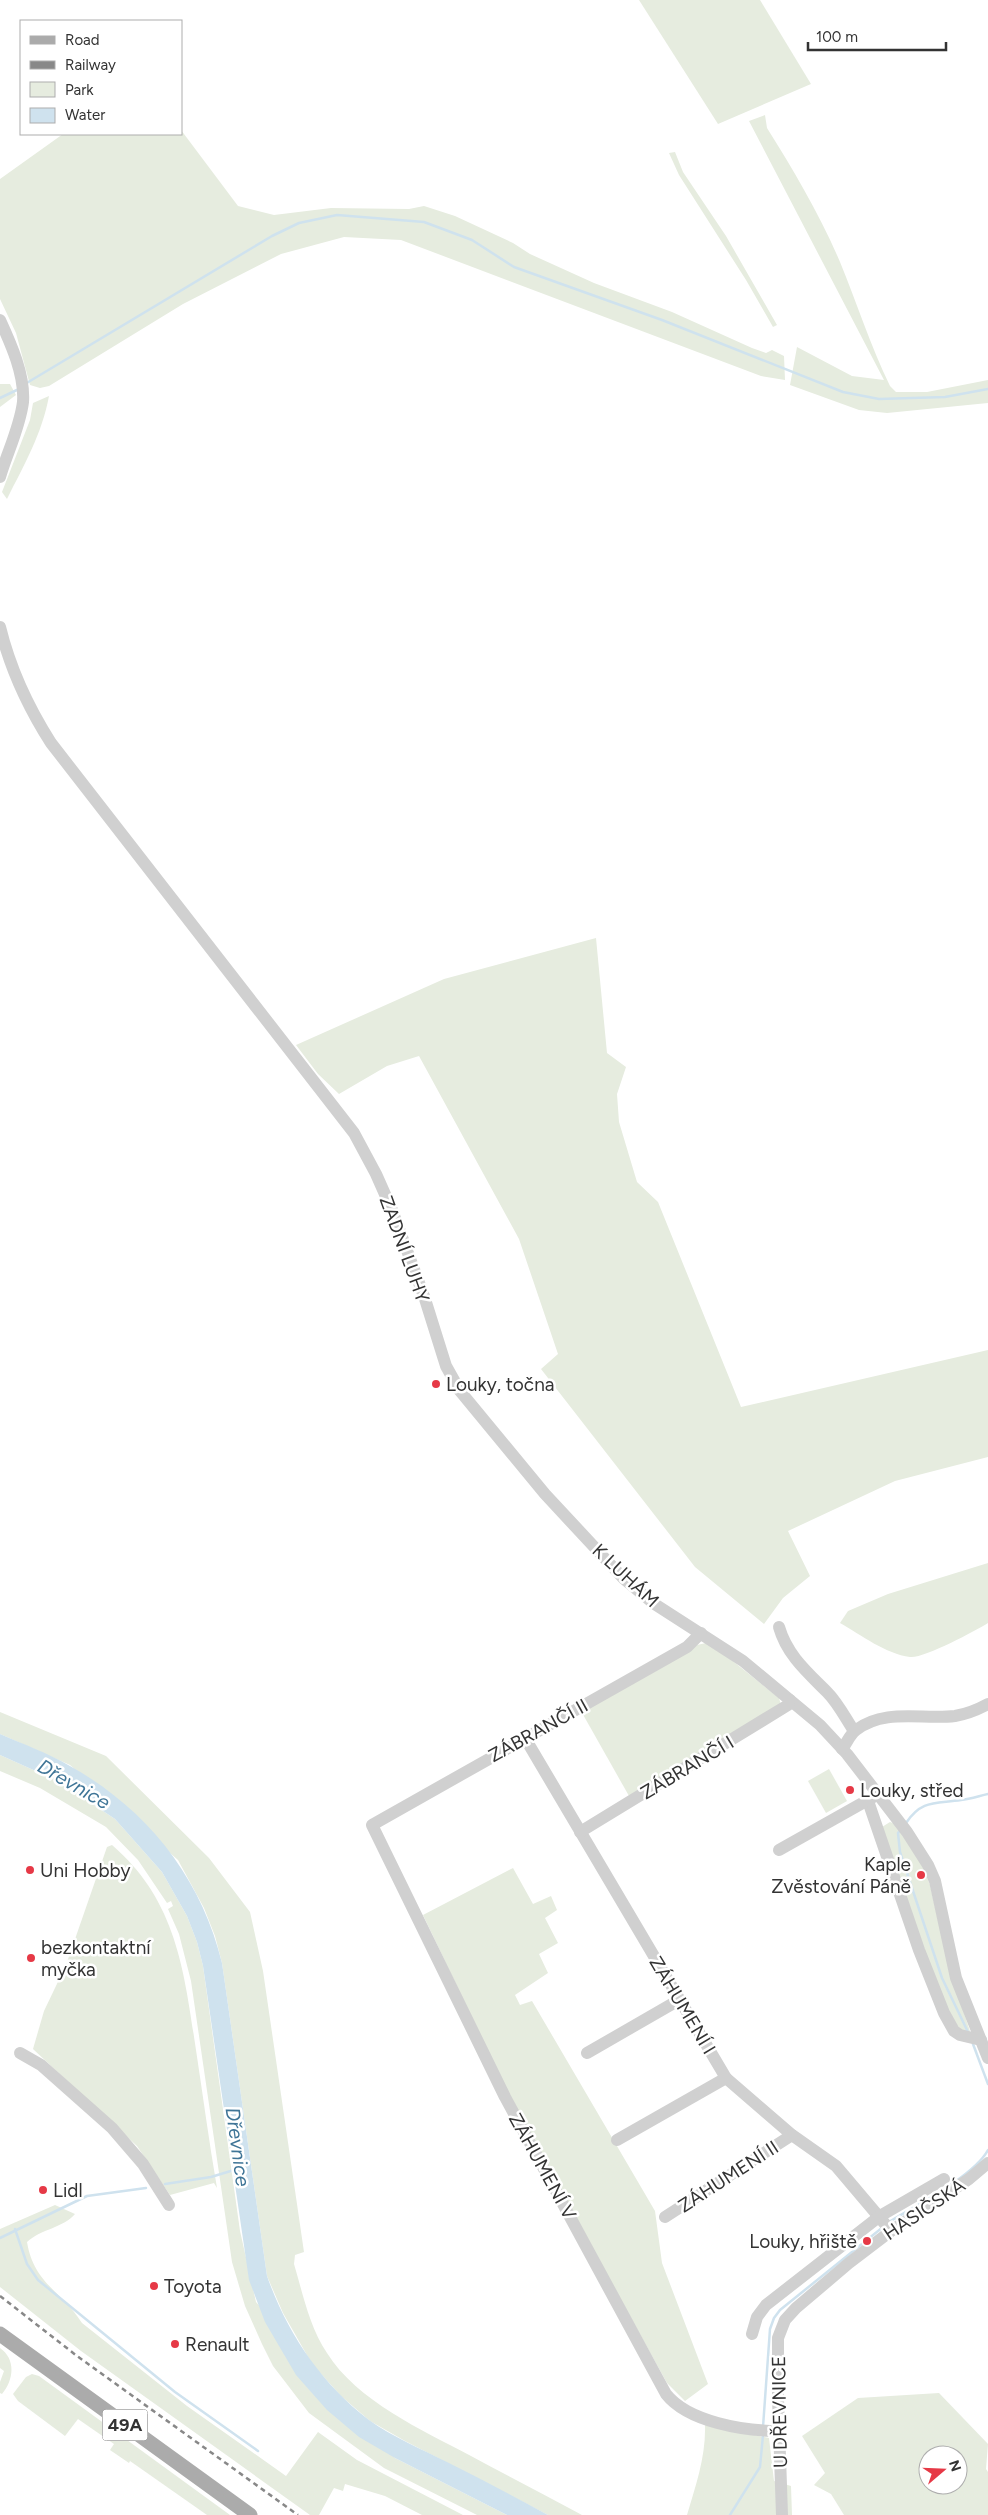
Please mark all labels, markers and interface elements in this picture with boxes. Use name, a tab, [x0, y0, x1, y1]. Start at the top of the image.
legend	[20, 20, 182, 135]
scale bar	[808, 20, 946, 52]
text: 100 m	[816, 28, 858, 46]
text: Road	[65, 31, 100, 49]
text: Railway	[65, 56, 116, 74]
text: Park	[65, 81, 94, 99]
text: Water	[65, 106, 105, 124]
street label: ZADNÍ LUHY	[375, 1193, 435, 1306]
place label: Louky, točna	[446, 1373, 554, 1396]
marker: Louky, točna	[430, 1378, 442, 1390]
street label: K LUHÁM	[588, 1539, 664, 1612]
street label: ZÁBRANČÍ II	[485, 1694, 592, 1767]
street label: ZÁBRANČÍ I	[636, 1731, 738, 1804]
water label: Dřevnice	[34, 1754, 114, 1814]
place label: Louky, střed	[860, 1779, 964, 1802]
marker: Louky, střed	[844, 1784, 856, 1796]
place label: Kaple Zvěstování Páně	[771, 1853, 911, 1898]
place label: Uni Hobby	[40, 1859, 130, 1882]
marker: Uni Hobby	[24, 1864, 36, 1876]
marker: Kaple Zvěstování Páně	[915, 1869, 927, 1881]
place label: bezkontaktní myčka	[41, 1936, 152, 1981]
marker: bezkontaktní myčka	[25, 1952, 37, 1964]
street label: ZÁHUMENÍ I	[644, 1952, 721, 2058]
water label: Dřevnice	[221, 2106, 255, 2188]
street label: ZÁHUMENÍ V	[504, 2109, 581, 2223]
street label: ZÁHUMENÍ II	[674, 2135, 783, 2217]
street label: HASIČSKÁ	[879, 2174, 970, 2245]
place label: Lidl	[53, 2179, 83, 2202]
marker: Lidl	[37, 2184, 49, 2196]
place label: Louky, hřiště	[749, 2230, 857, 2253]
marker: Louky, hřiště	[861, 2235, 873, 2247]
place label: Toyota	[164, 2275, 222, 2298]
marker: Toyota	[148, 2280, 160, 2292]
place label: Renault	[185, 2333, 250, 2356]
marker: Renault	[169, 2338, 181, 2350]
street label: U DŘEVNICE	[767, 2356, 792, 2468]
road number: 49A	[102, 2410, 148, 2440]
north arrow	[918, 2445, 968, 2495]
text: N	[945, 2458, 965, 2474]

